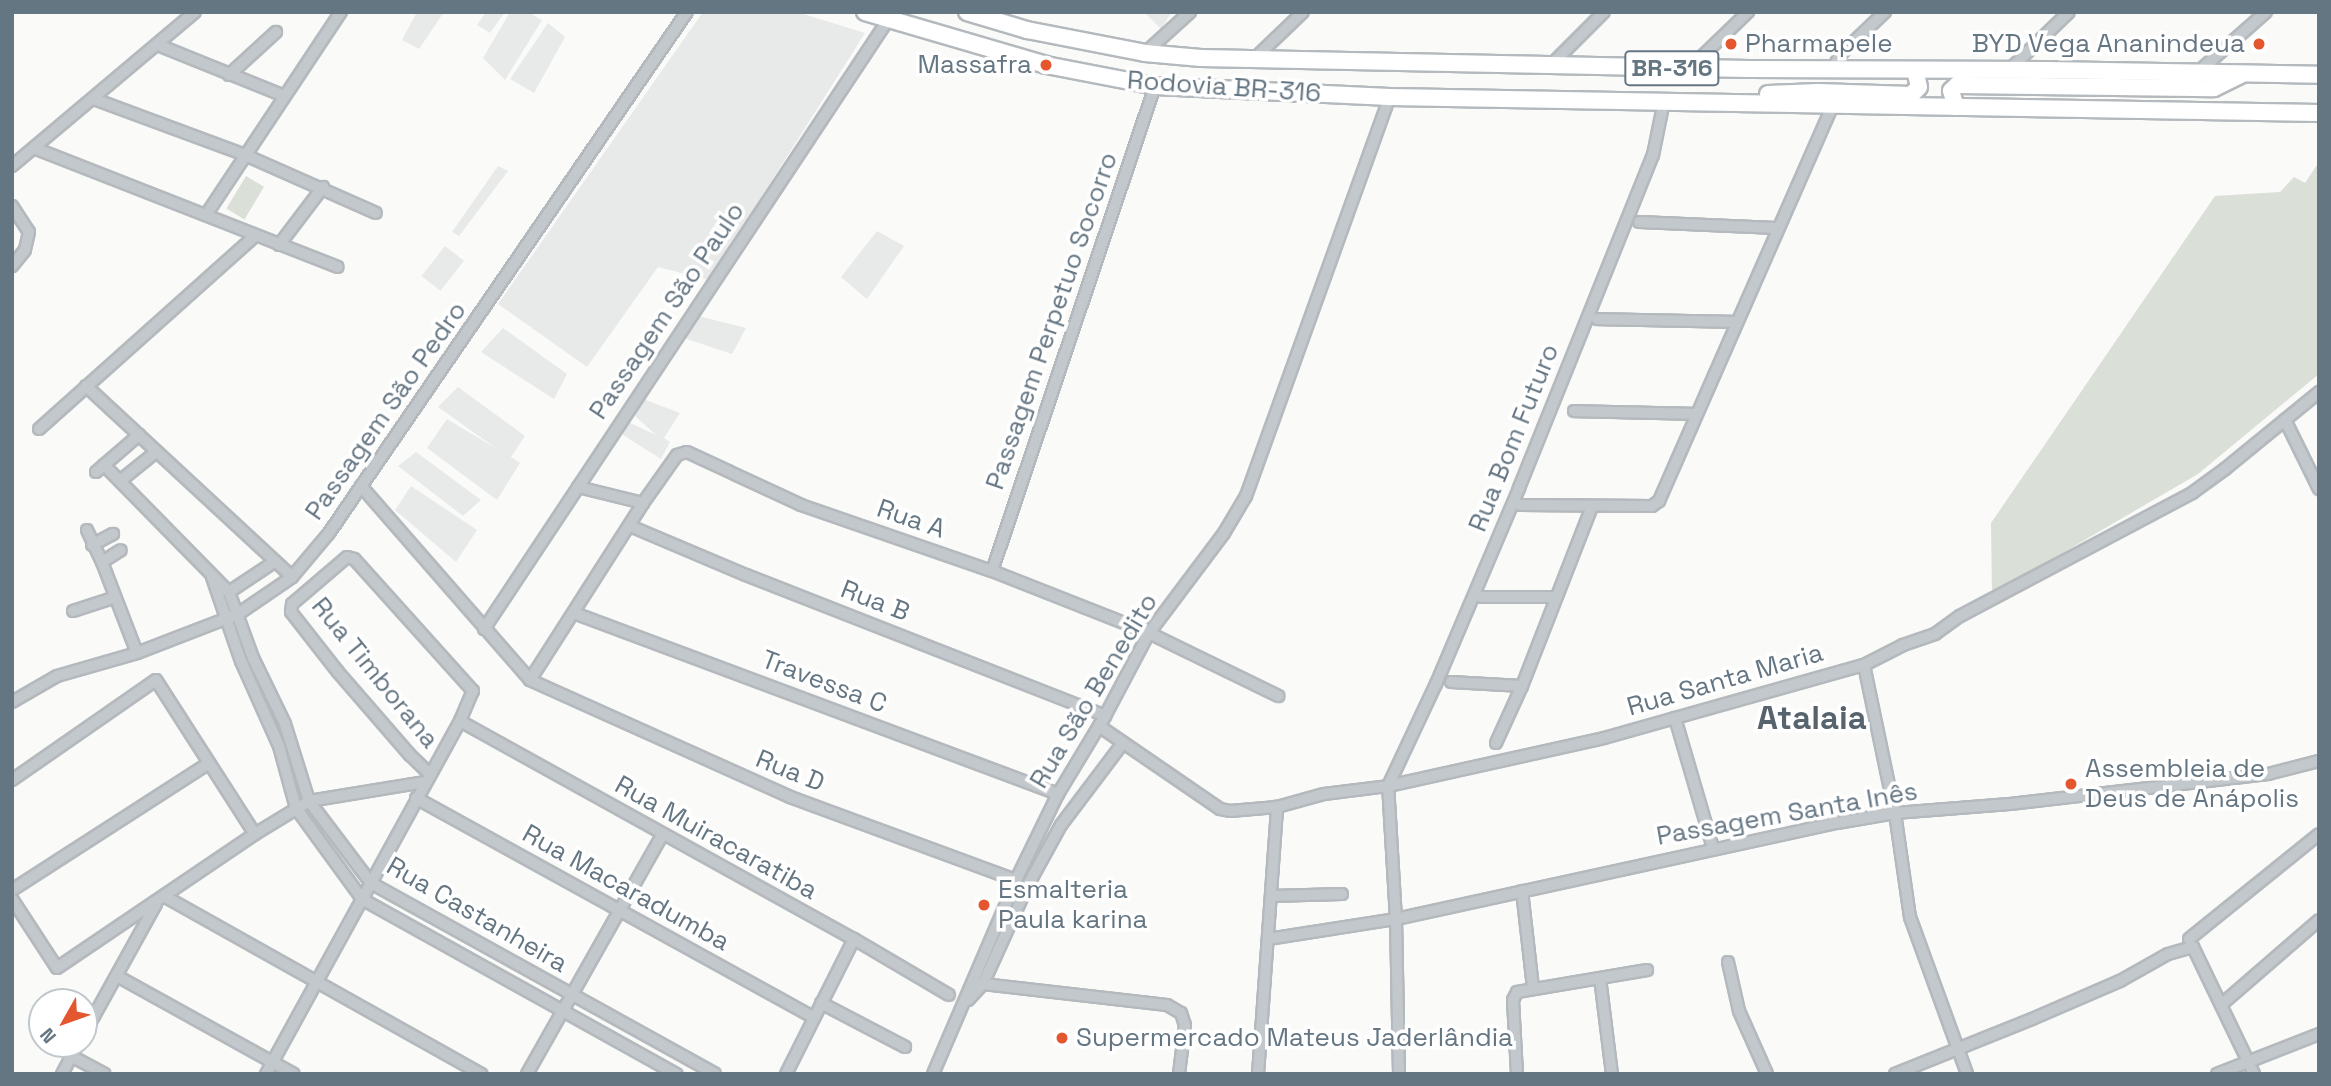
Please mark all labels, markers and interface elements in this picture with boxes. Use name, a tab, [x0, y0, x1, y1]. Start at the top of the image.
place label: Pharmapele	[1745, 28, 1893, 60]
place label: BYD Vega Ananindeua	[1971, 28, 2245, 60]
marker: Pharmapele	[1723, 36, 1739, 52]
marker: BYD Vega Ananindeua	[2251, 36, 2267, 52]
road number: BR-316	[1623, 47, 1721, 88]
place label: Massafra	[917, 49, 1032, 81]
marker: Massafra	[1038, 57, 1054, 73]
street label: Rodovia BR-316	[1126, 65, 1322, 109]
street label: Passagem Perpetuo Socorro	[980, 148, 1124, 494]
street label: Passagem São Paulo	[583, 197, 751, 425]
street label: Passagem São Pedro	[299, 296, 473, 526]
street label: Rua Bom Futuro	[1462, 340, 1566, 536]
street label: Rua A	[873, 493, 949, 545]
street label: Rua B	[836, 574, 914, 628]
street label: Rua São Benedito	[1024, 588, 1164, 794]
street label: Rua Timborana	[304, 591, 446, 755]
street label: Rua Santa Maria	[1623, 637, 1827, 723]
street label: Travessa C	[757, 644, 891, 720]
district label: Atalaia	[1757, 699, 1867, 739]
street label: Rua D	[751, 743, 829, 799]
place label: Assembleia de Deus de Anápolis	[2085, 753, 2299, 814]
street label: Rua Muiracaratiba	[609, 769, 823, 907]
street label: Passagem Santa Inês	[1654, 776, 1920, 852]
marker: Assembleia de Deus de Anápolis	[2063, 776, 2079, 792]
street label: Rua Macaradumba	[517, 818, 735, 958]
street label: Rua Castanheira	[381, 851, 573, 979]
place label: Esmalteria Paula karina	[998, 874, 1148, 936]
marker: Esmalteria Paula karina	[976, 897, 992, 913]
north arrow	[28, 988, 98, 1058]
place label: Supermercado Mateus Jaderlândia	[1076, 1022, 1513, 1054]
text: N	[34, 1023, 62, 1048]
marker: Supermercado Mateus Jaderlândia	[1054, 1030, 1070, 1046]

